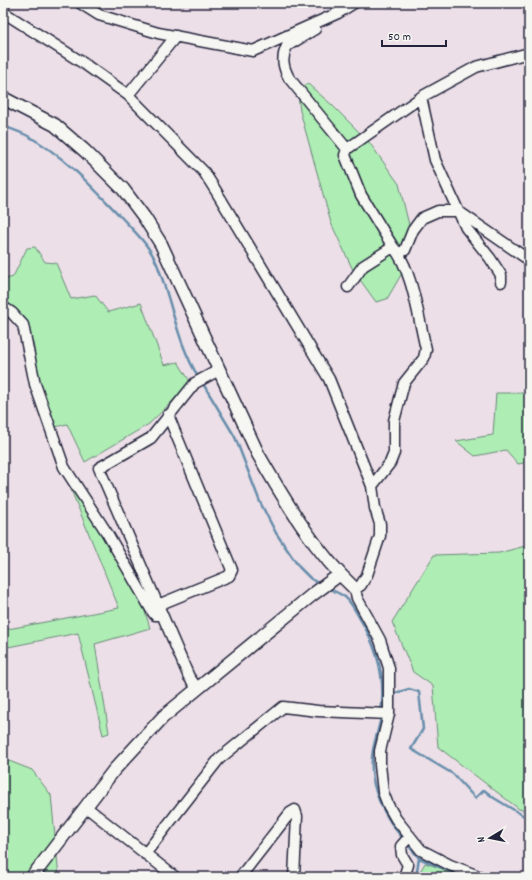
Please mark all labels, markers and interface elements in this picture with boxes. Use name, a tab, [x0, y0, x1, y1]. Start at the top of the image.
scale bar	[382, 22, 446, 48]
text: 50 m	[388, 29, 411, 46]
north arrow	[470, 818, 510, 858]
text: N	[474, 835, 490, 843]

